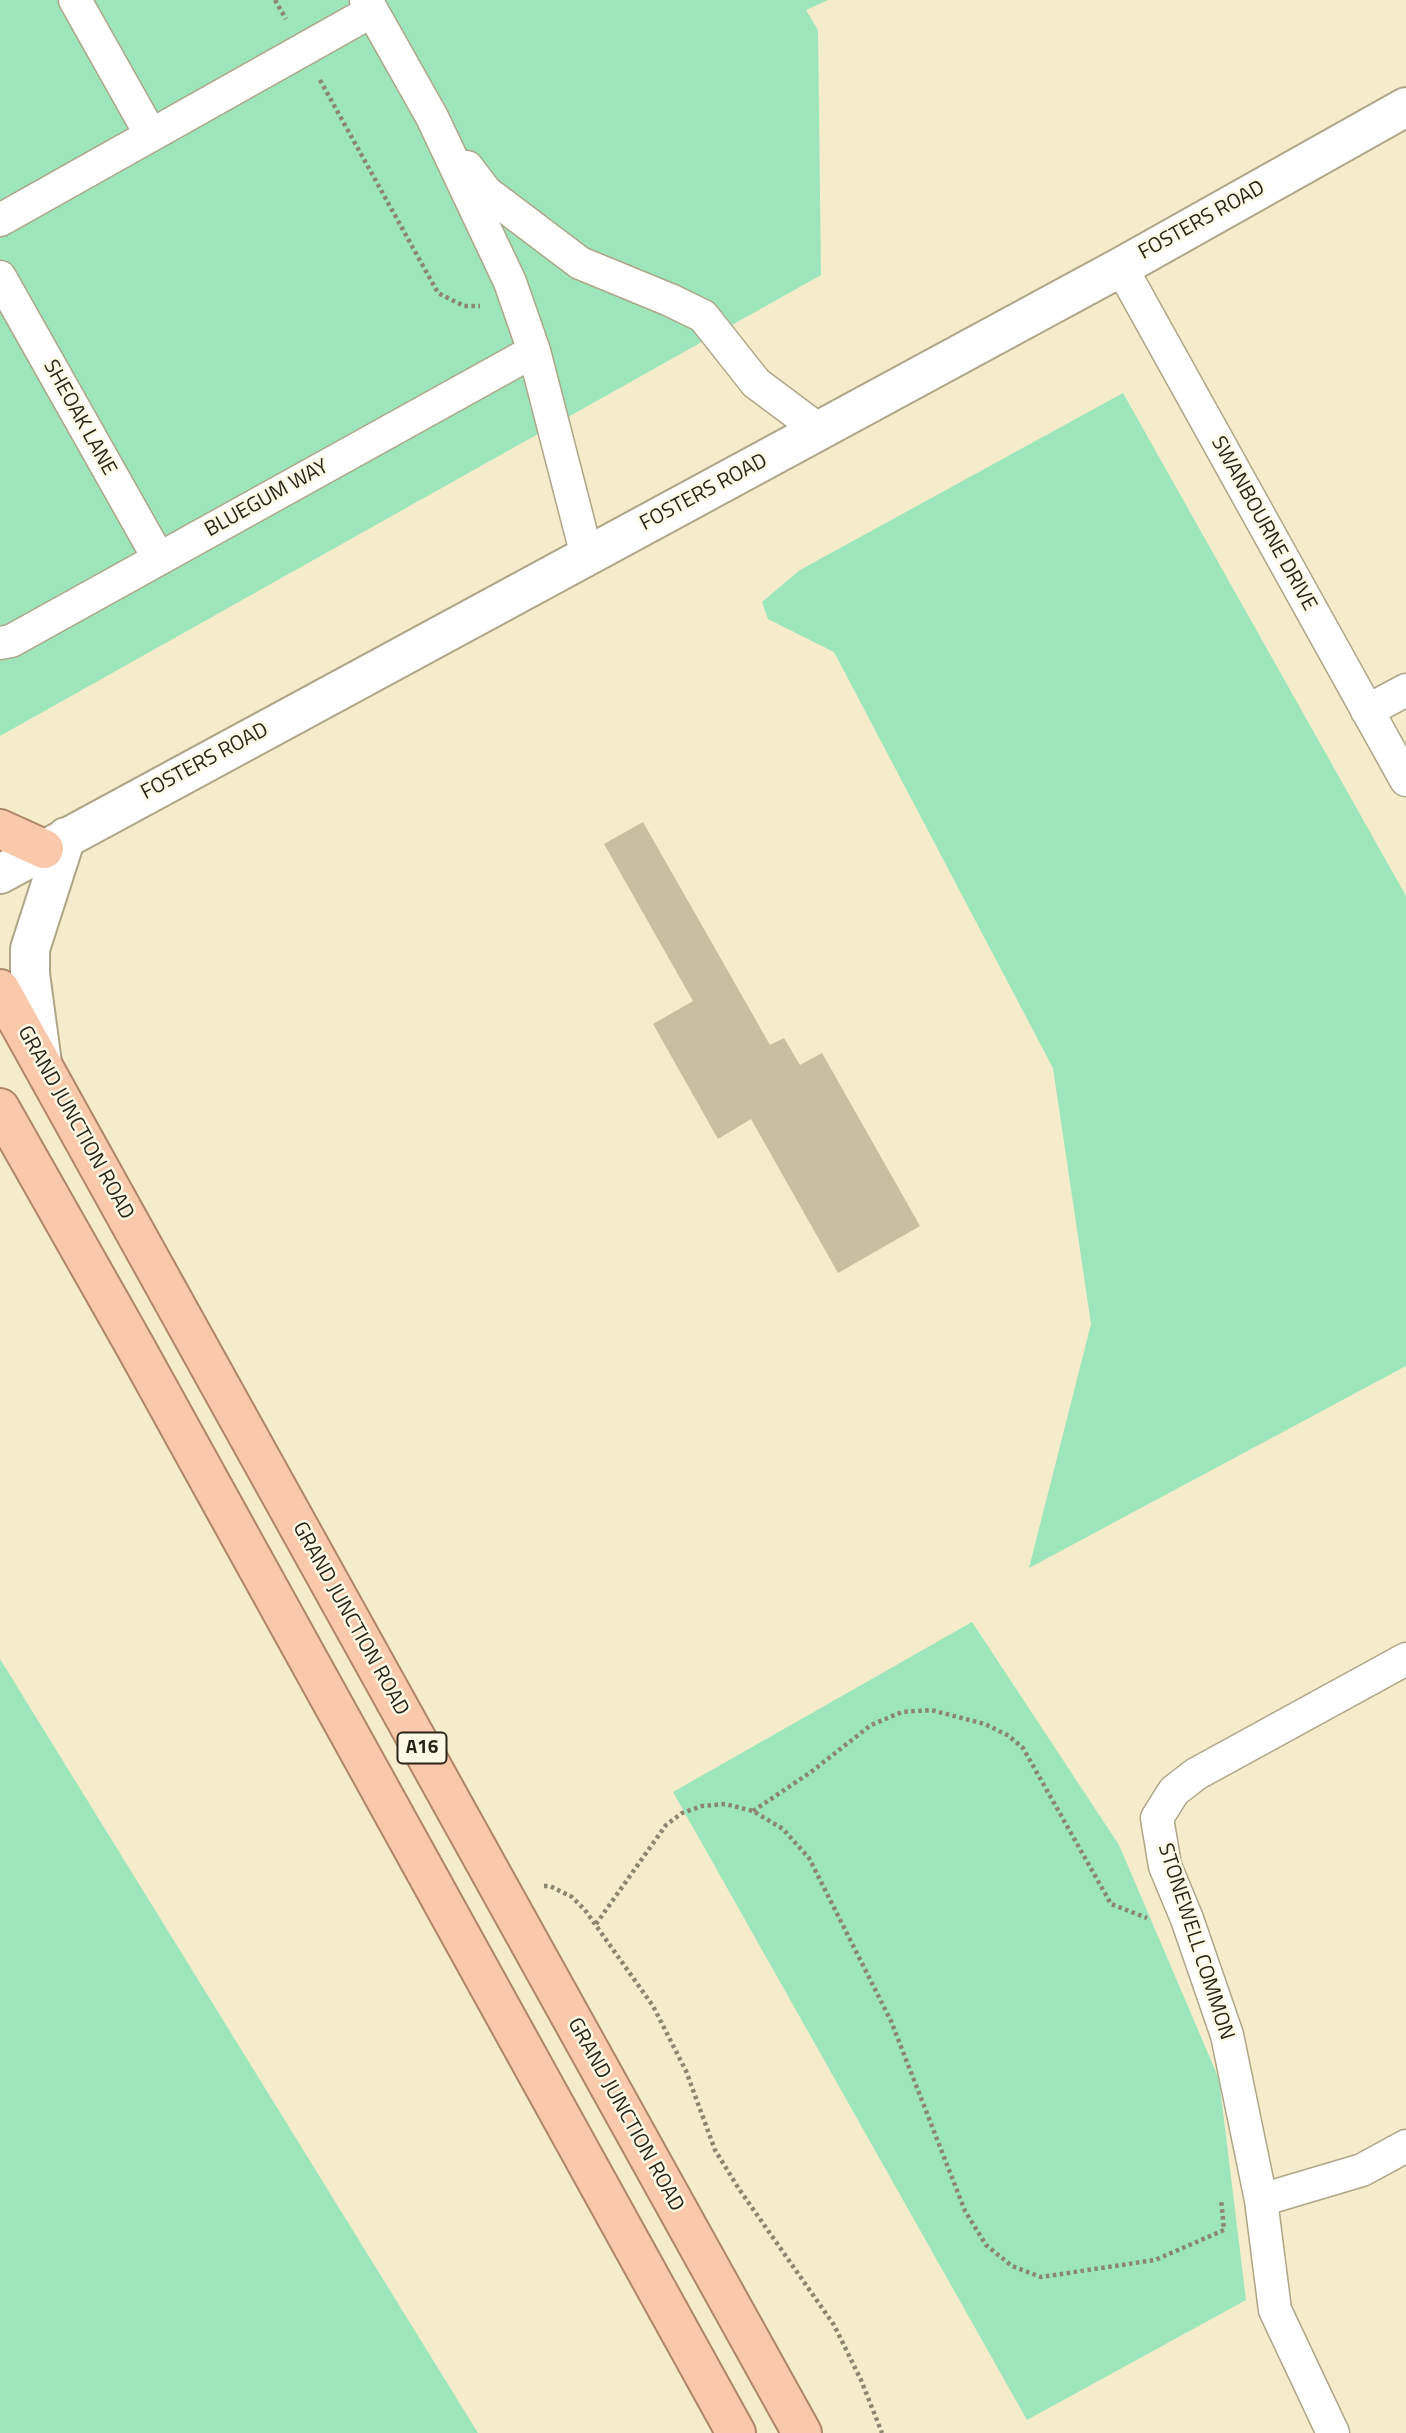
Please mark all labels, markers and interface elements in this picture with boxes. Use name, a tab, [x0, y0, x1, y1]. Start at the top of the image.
street label: FOSTERS ROAD	[1135, 176, 1269, 266]
street label: SHEOAK LANE	[37, 356, 121, 480]
street label: SWANBOURNE DRIVE	[1205, 432, 1321, 616]
street label: FOSTERS ROAD	[636, 449, 772, 537]
street label: BLUEGUM WAY	[201, 455, 333, 543]
street label: FOSTERS ROAD	[137, 718, 273, 806]
street label: GRAND JUNCTION ROAD	[11, 1022, 139, 1224]
street label: GRAND JUNCTION ROAD	[286, 1518, 414, 1720]
road number: A16	[398, 1732, 446, 1764]
street label: STONEWELL COMMON	[1151, 1841, 1239, 2043]
street label: GRAND JUNCTION ROAD	[561, 2014, 689, 2216]

